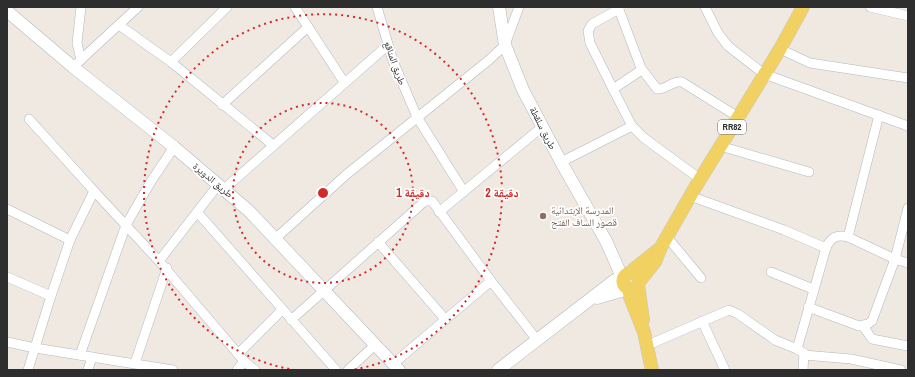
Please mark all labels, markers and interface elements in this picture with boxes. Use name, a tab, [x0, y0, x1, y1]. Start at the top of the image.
street label: طريق المناقع	[381, 39, 409, 87]
street label: طريق سلقطة	[527, 104, 560, 152]
road number: RR82	[718, 120, 746, 134]
street label: طريق الدويرة	[190, 160, 236, 201]
text: 1 دقيقة	[396, 185, 430, 201]
text: 2 دقيقة	[485, 185, 519, 201]
centre of rings	[316, 186, 330, 200]
place label: المدرسة الإبتدائية قصور الساف الفتح	[551, 204, 617, 229]
marker: المدرسة الإبتدائية قصور الساف الفتح	[538, 211, 548, 221]

